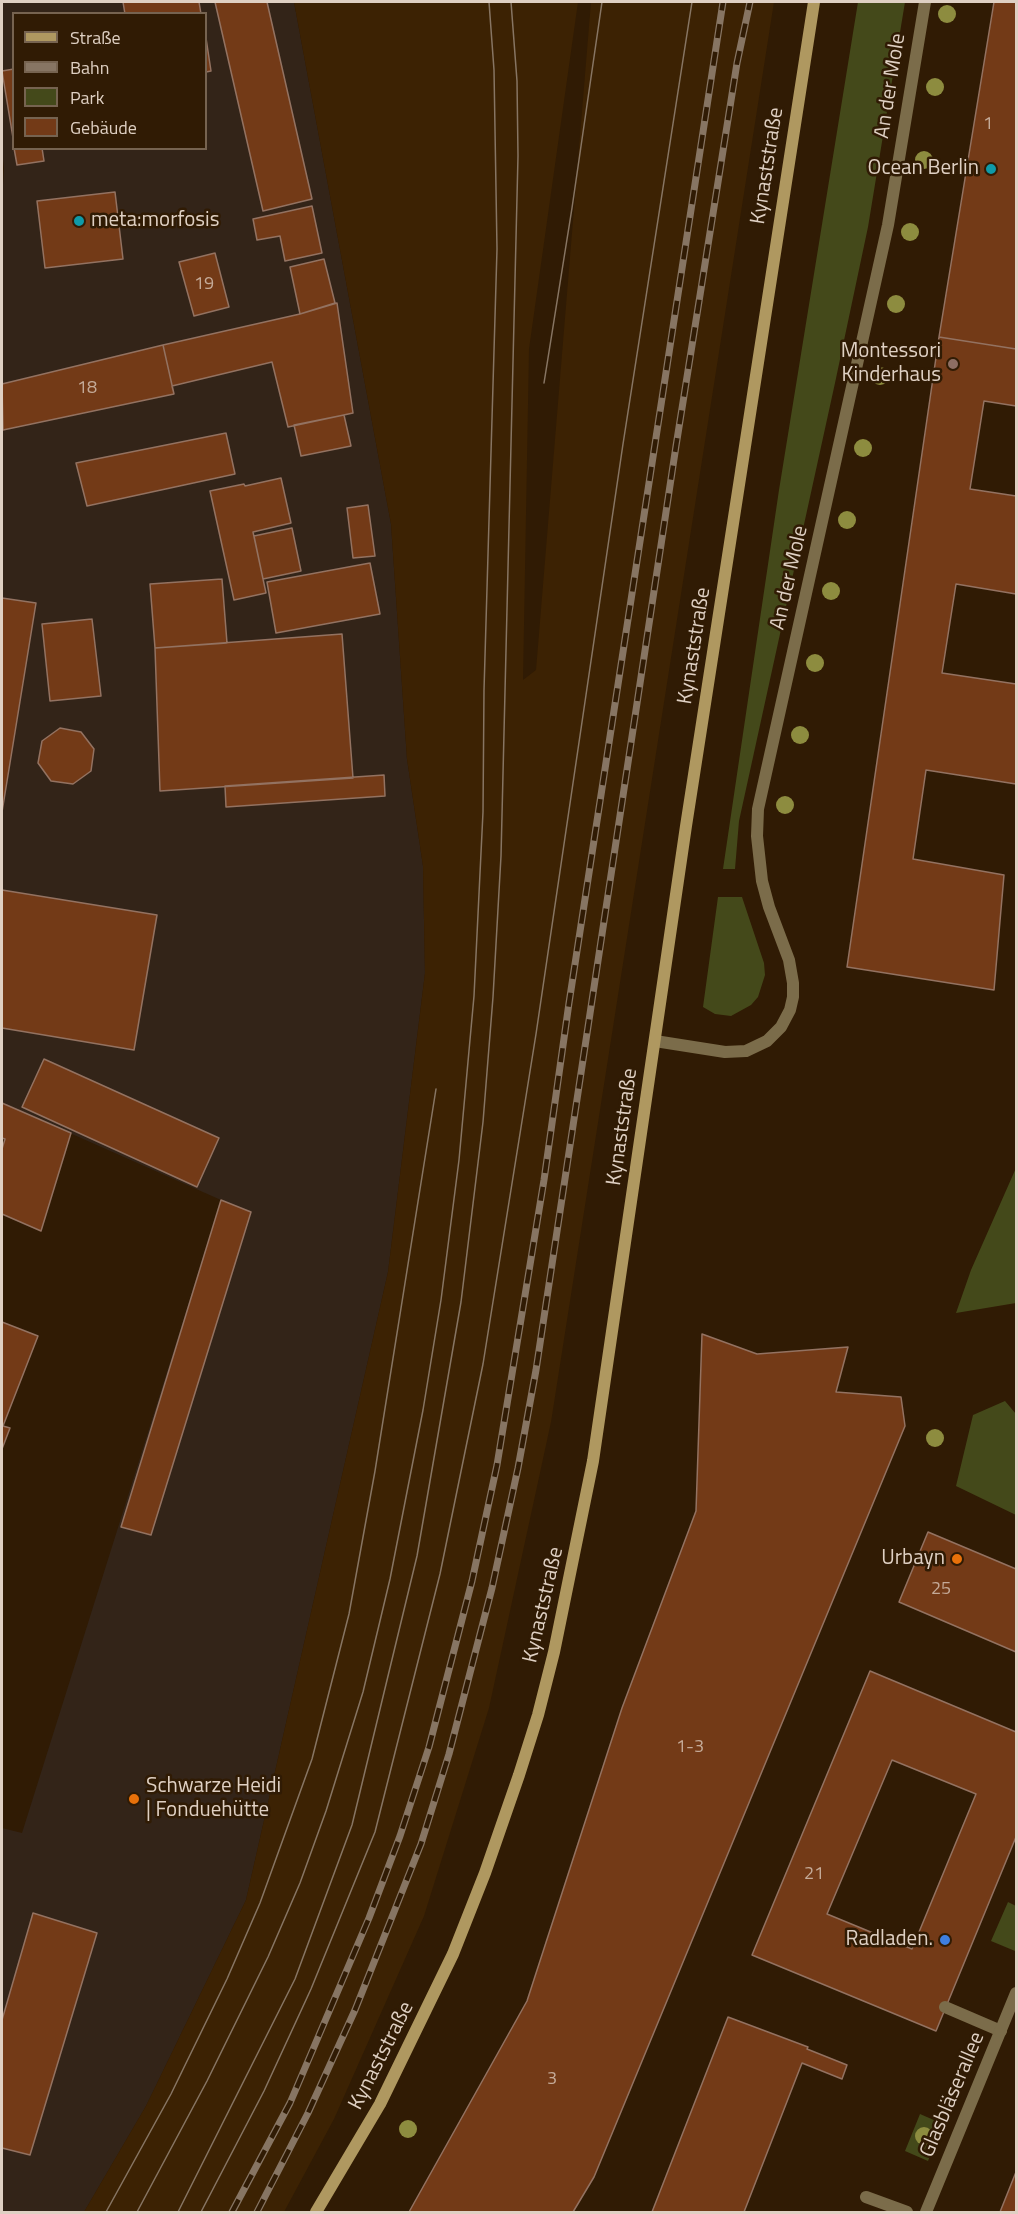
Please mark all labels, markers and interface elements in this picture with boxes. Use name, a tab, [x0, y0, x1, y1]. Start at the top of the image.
legend	[12, 12, 207, 150]
text: Straße	[70, 24, 121, 51]
street label: An der Mole	[870, 32, 912, 140]
text: Bahn	[70, 54, 109, 81]
text: Park	[70, 84, 104, 111]
street label: Kynaststraße	[746, 106, 790, 226]
text: Gebäude	[70, 114, 137, 141]
house number: 1	[983, 114, 993, 136]
place label: Ocean Berlin	[868, 156, 979, 182]
marker: Ocean Berlin	[984, 162, 998, 176]
place label: meta:morfosis	[91, 208, 219, 234]
marker: meta:morfosis	[72, 214, 86, 228]
house number: 19	[194, 274, 214, 296]
place label: Montessori Kinderhaus	[841, 339, 941, 389]
marker: Montessori Kinderhaus	[946, 357, 960, 371]
house number: 18	[77, 378, 97, 400]
street label: An der Mole	[766, 523, 814, 633]
street label: Kynaststraße	[673, 586, 717, 706]
street label: Kynaststraße	[602, 1067, 644, 1187]
street label: Kynaststraße	[518, 1545, 570, 1665]
place label: Urbayn	[881, 1546, 945, 1572]
marker: Urbayn	[950, 1552, 964, 1566]
house number: 25	[931, 1579, 951, 1601]
house number: 1-3	[676, 1737, 704, 1759]
place label: Schwarze Heidi | Fonduehütte	[146, 1774, 281, 1824]
marker: Schwarze Heidi | Fonduehütte	[127, 1792, 141, 1806]
house number: 21	[804, 1864, 824, 1886]
place label: Radladen.	[846, 1927, 933, 1953]
marker: Radladen.	[938, 1933, 952, 1947]
street label: Kynaststraße	[344, 1998, 420, 2114]
street label: Glasbläserallee	[915, 2029, 991, 2161]
house number: 3	[547, 2069, 557, 2091]

